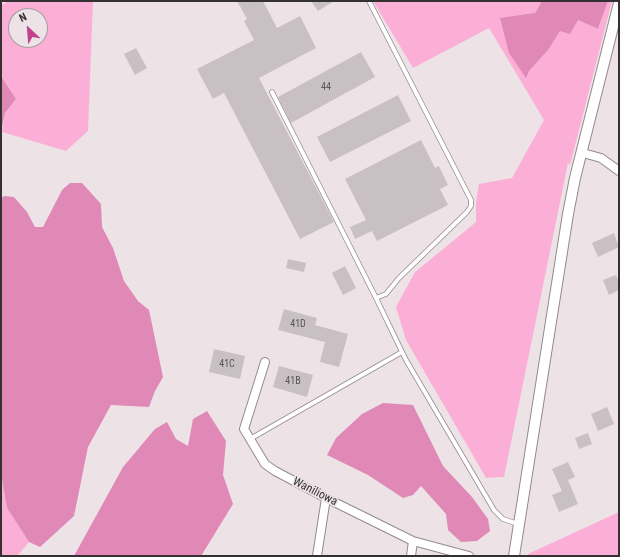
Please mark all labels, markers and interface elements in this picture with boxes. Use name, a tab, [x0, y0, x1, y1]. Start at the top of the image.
north arrow	[8, 8, 48, 48]
text: N	[17, 10, 29, 25]
house number: 44	[321, 81, 331, 93]
house number: 41D	[290, 318, 306, 330]
house number: 41C	[219, 358, 235, 370]
house number: 41B	[285, 375, 301, 387]
street label: Waniliowa	[290, 475, 340, 509]

